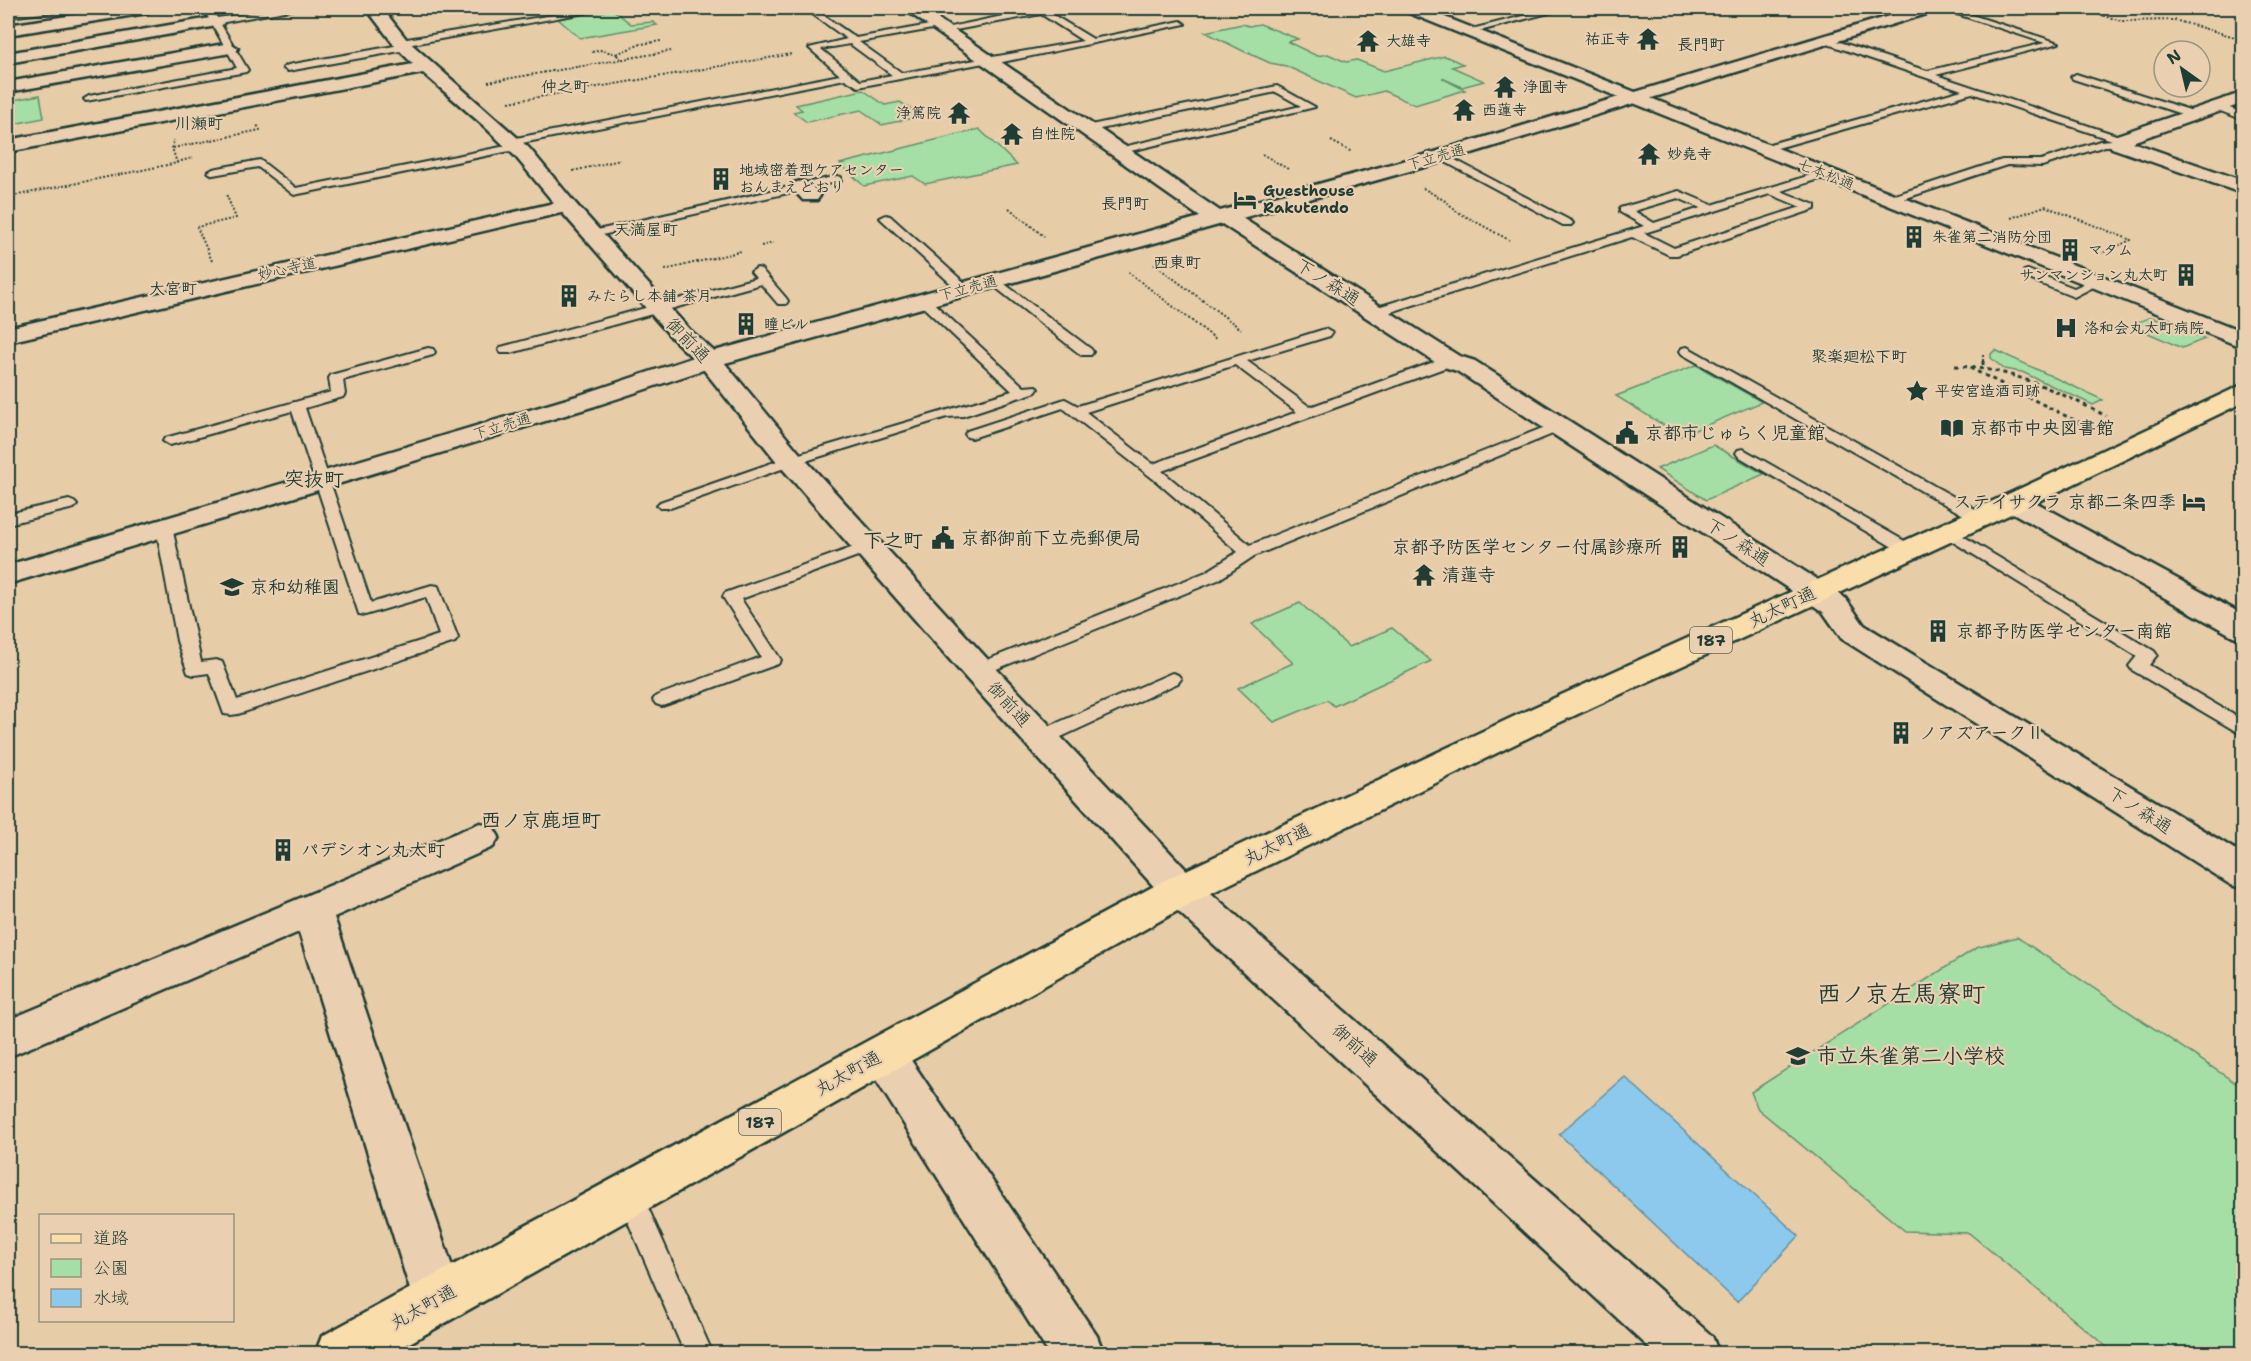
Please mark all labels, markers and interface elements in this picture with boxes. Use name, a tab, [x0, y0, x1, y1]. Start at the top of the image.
temple icon: 祐正寺	[1635, 26, 1661, 52]
temple icon: 大雄寺	[1355, 28, 1381, 54]
place label: 祐正寺	[1585, 29, 1630, 49]
place label: 大雄寺	[1386, 31, 1431, 51]
district label: 長門町	[1677, 34, 1725, 55]
north arrow	[2152, 39, 2212, 99]
text: N	[2163, 45, 2185, 69]
temple icon: 浄圓寺	[1492, 74, 1518, 100]
district label: 仲之町	[541, 76, 589, 97]
place label: 浄圓寺	[1523, 77, 1568, 97]
temple icon: 西蓮寺	[1451, 97, 1477, 123]
temple icon: 浄篤院	[946, 100, 972, 126]
place label: 西蓮寺	[1482, 100, 1527, 120]
place label: 浄篤院	[896, 103, 941, 123]
district label: 川瀬町	[175, 113, 223, 134]
temple icon: 自性院	[999, 121, 1025, 147]
place label: 自性院	[1030, 124, 1075, 144]
street label: 下立売通	[1404, 139, 1468, 175]
temple icon: 妙堯寺	[1636, 141, 1662, 167]
place label: 妙堯寺	[1667, 144, 1712, 164]
street label: 七本松通	[1794, 153, 1858, 195]
place label: 地域密着型ケアセンター おんまえどおり	[739, 160, 904, 197]
building icon: 地域密着型ケアセンター おんまえどおり	[708, 166, 734, 192]
place label: Guesthouse Rakutendo	[1263, 181, 1355, 218]
hotel icon: Guesthouse Rakutendo	[1232, 187, 1258, 213]
district label: 長門町	[1101, 193, 1149, 214]
district label: 天満屋町	[614, 219, 678, 240]
building icon: 朱雀第二消防分団	[1901, 224, 1927, 250]
place label: 朱雀第二消防分団	[1932, 227, 2052, 247]
building icon: マタム	[2057, 237, 2083, 263]
place label: マタム	[2088, 240, 2133, 260]
district label: 西東町	[1153, 252, 1201, 273]
street label: 妙心寺道	[256, 253, 318, 285]
street label: 下ノ森通	[1291, 253, 1365, 311]
building icon: サンマンション丸太町	[2173, 262, 2199, 288]
place label: サンマンション丸太町	[2019, 265, 2168, 285]
street label: 下立売通	[936, 271, 1000, 305]
district label: 大宮町	[149, 278, 197, 299]
building icon: みたらし本舗 茶月	[556, 283, 582, 309]
place label: みたらし本舗 茶月	[587, 286, 712, 306]
building icon: 瞳ビル	[733, 311, 759, 337]
street label: 御前通	[661, 312, 715, 368]
place label: 瞳ビル	[764, 314, 809, 334]
hospital icon: 洛和会丸太町病院	[2053, 315, 2079, 341]
place label: 洛和会丸太町病院	[2084, 318, 2204, 338]
district label: 聚楽廻松下町	[1811, 346, 1907, 367]
place icon: 平安宮造酒司跡	[1904, 378, 1930, 404]
place label: 平安宮造酒司跡	[1935, 381, 2040, 401]
street label: 下立売通	[470, 408, 534, 444]
library icon: 京都市中央図書館	[1939, 415, 1965, 441]
place label: 京都市中央図書館	[1970, 416, 2114, 440]
public building icon: 京都市じゅらく児童館	[1614, 420, 1640, 446]
place label: 京都市じゅらく児童館	[1645, 421, 1825, 445]
district label: 突抜町	[284, 466, 344, 492]
hotel icon: ステイサクラ 京都二条四季	[2181, 489, 2207, 515]
place label: ステイサクラ 京都二条四季	[1953, 490, 2176, 514]
street label: 下ノ森通	[1701, 512, 1775, 572]
public building icon: 京都御前下立売郵便局	[930, 525, 956, 551]
place label: 京都御前下立売郵便局	[961, 526, 1141, 550]
district label: 下之町	[863, 527, 923, 553]
building icon: 京都予防医学センター付属診療所	[1667, 534, 1693, 560]
place label: 京都予防医学センター付属診療所	[1392, 535, 1662, 559]
temple icon: 清蓮寺	[1411, 562, 1437, 588]
place label: 清蓮寺	[1442, 563, 1496, 587]
school or university icon: 京和幼稚園	[219, 574, 245, 600]
place label: 京和幼稚園	[250, 575, 340, 599]
street label: 丸太町通	[1744, 581, 1820, 633]
building icon: 京都予防医学センター南館	[1925, 618, 1951, 644]
place label: 京都予防医学センター南館	[1956, 619, 2172, 643]
road number: 187	[1690, 627, 1732, 653]
street label: 御前通	[982, 676, 1036, 732]
building icon: ノアズアークⅡ	[1888, 720, 1914, 746]
place label: ノアズアークⅡ	[1919, 721, 2044, 745]
street label: 下ノ森通	[2103, 781, 2177, 839]
district label: 西ノ京鹿垣町	[481, 807, 601, 833]
street label: 丸太町通	[1239, 817, 1315, 871]
building icon: パデシオン丸太町	[270, 837, 296, 863]
place label: パデシオン丸太町	[301, 838, 445, 862]
district label: 西ノ京左馬寮町	[1817, 978, 1985, 1010]
street label: 御前通	[1327, 1018, 1383, 1072]
place label: 市立朱雀第二小学校	[1816, 1042, 2005, 1070]
school or university icon: 市立朱雀第二小学校	[1785, 1043, 1811, 1069]
street label: 丸太町通	[811, 1045, 885, 1101]
road number: 187	[739, 1109, 781, 1135]
legend	[39, 1214, 234, 1322]
text: 道路	[93, 1226, 129, 1250]
text: 公園	[93, 1256, 129, 1280]
street label: 丸太町通	[386, 1279, 460, 1335]
text: 水域	[93, 1286, 129, 1310]

